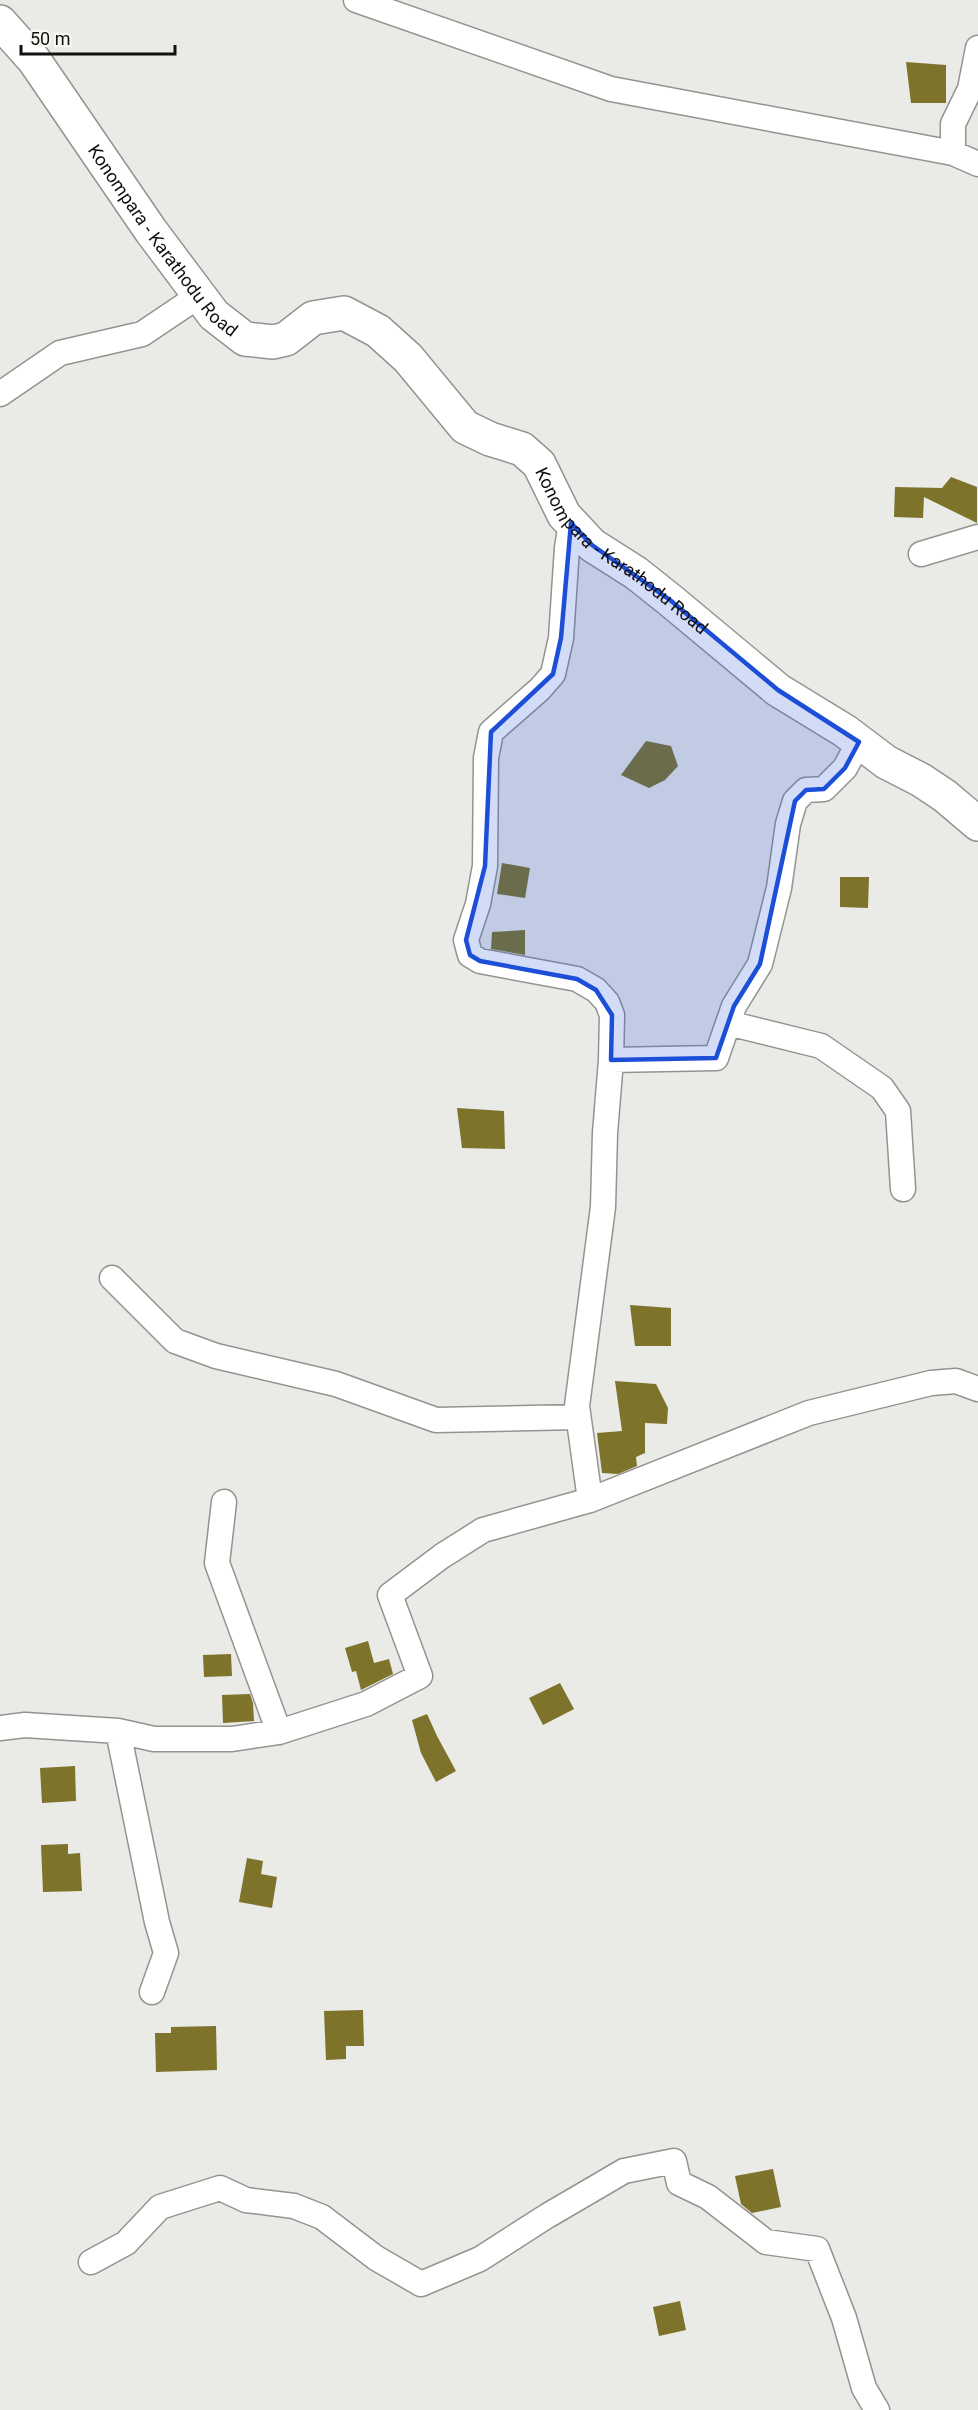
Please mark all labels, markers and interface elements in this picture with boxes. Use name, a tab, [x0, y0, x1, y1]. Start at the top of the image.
scale bar	[21, 18, 176, 56]
text: 50 m	[30, 28, 70, 49]
street label: Konompara - Karathodu Road	[84, 140, 242, 340]
street label: Konompara - Karathodu Road	[532, 463, 712, 638]

